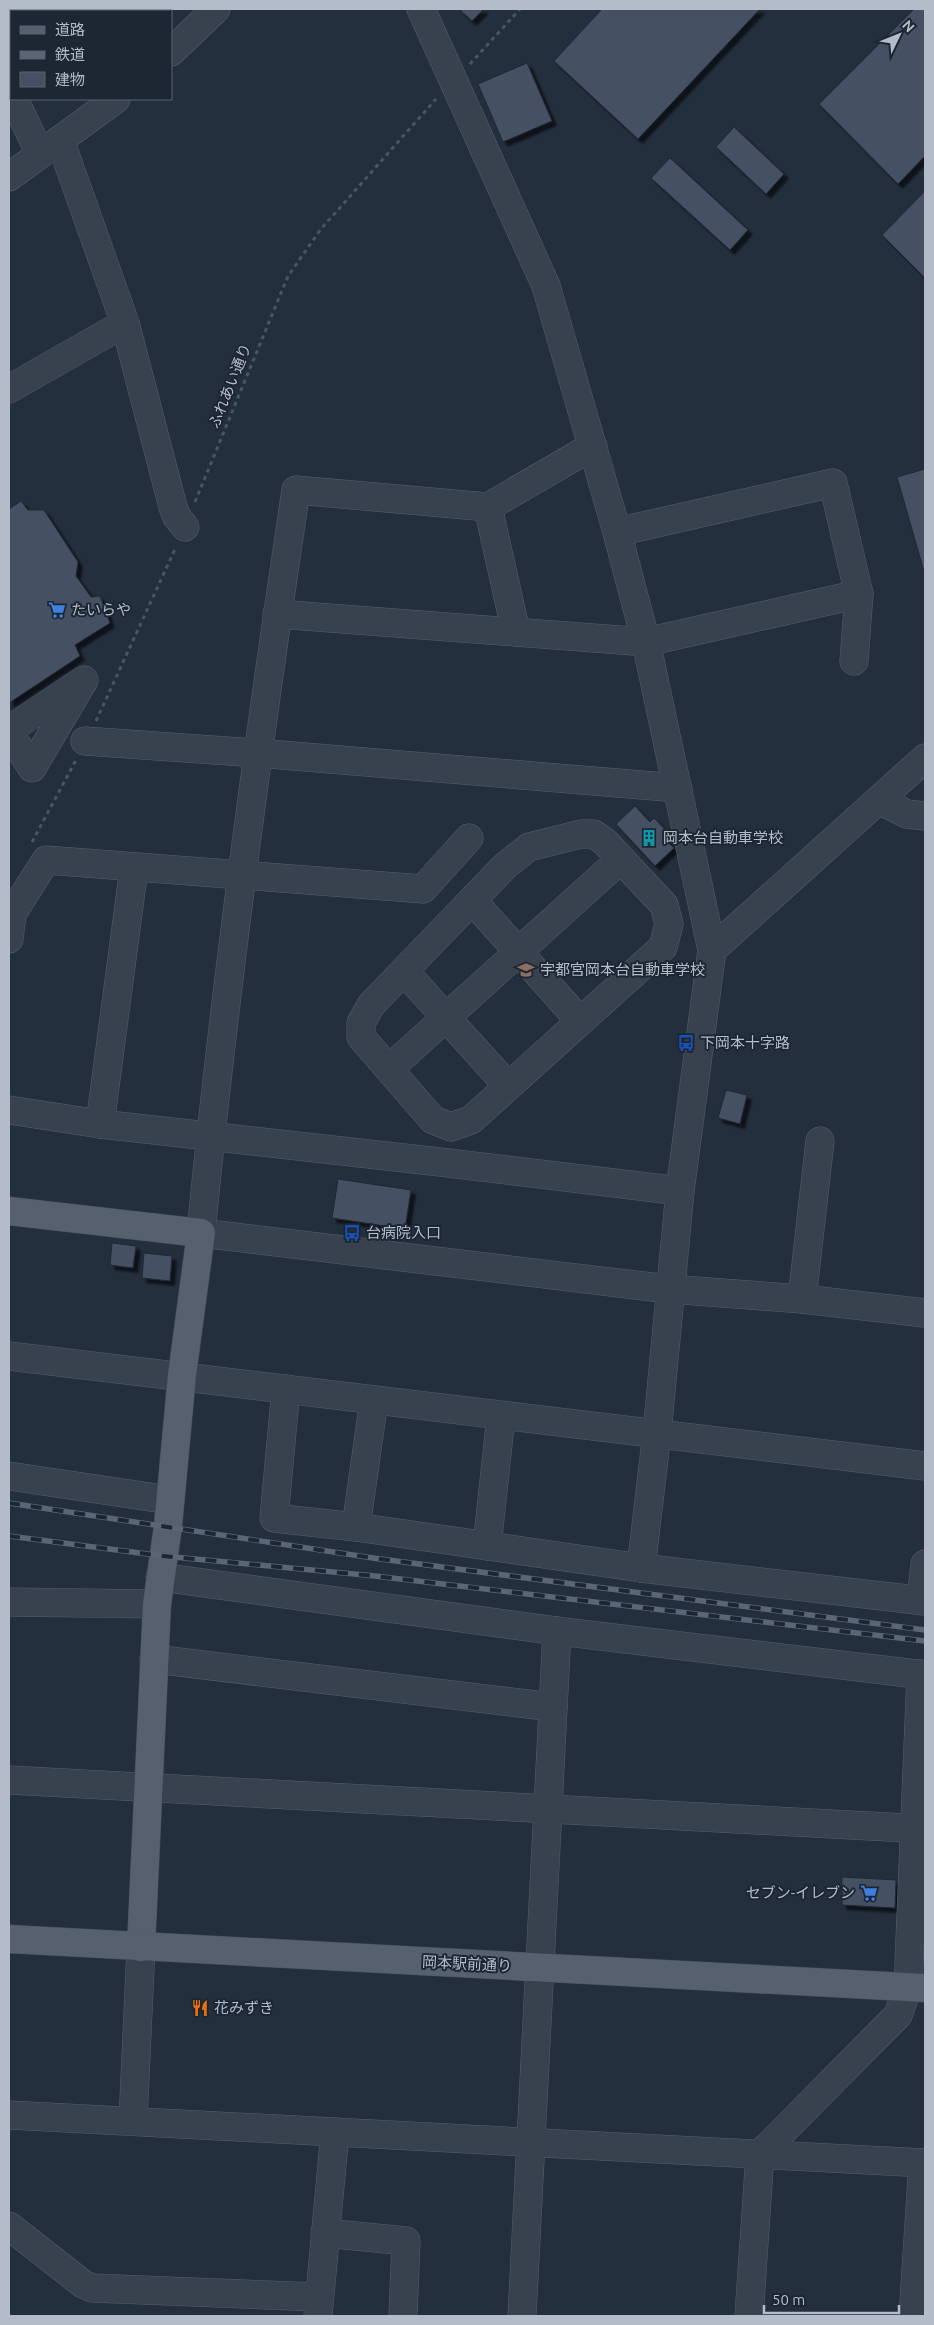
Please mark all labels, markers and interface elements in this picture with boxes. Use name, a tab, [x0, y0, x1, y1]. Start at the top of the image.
legend	[10, 10, 172, 100]
north arrow	[874, 10, 924, 60]
text: N	[899, 17, 918, 35]
text: 道路	[55, 21, 85, 38]
text: 鉄道	[55, 46, 85, 63]
text: 建物	[55, 71, 85, 88]
street label: ふれあい通り	[205, 341, 254, 431]
supermarket icon: たいらや	[47, 600, 67, 620]
place label: たいらや	[71, 601, 131, 618]
building icon: 岡本台自動車学校	[639, 828, 659, 848]
place label: 岡本台自動車学校	[663, 829, 783, 846]
school or university icon: 宇都宮岡本台自動車学校	[516, 960, 536, 980]
place label: 宇都宮岡本台自動車学校	[540, 961, 705, 978]
bus stop icon: 下岡本十字路	[676, 1033, 696, 1053]
place label: 下岡本十字路	[700, 1034, 790, 1051]
bus stop icon: 台病院入口	[342, 1223, 362, 1243]
place label: 台病院入口	[366, 1224, 441, 1241]
supermarket icon: セブン-イレブン	[859, 1883, 879, 1903]
place label: セブン-イレブン	[746, 1884, 855, 1901]
street label: 岡本駅前通り	[422, 1953, 512, 1974]
restaurant icon: 花みずき	[190, 1998, 210, 2018]
place label: 花みずき	[214, 1999, 274, 2016]
scale bar	[764, 2282, 899, 2314]
text: 50 m	[772, 2291, 805, 2308]

